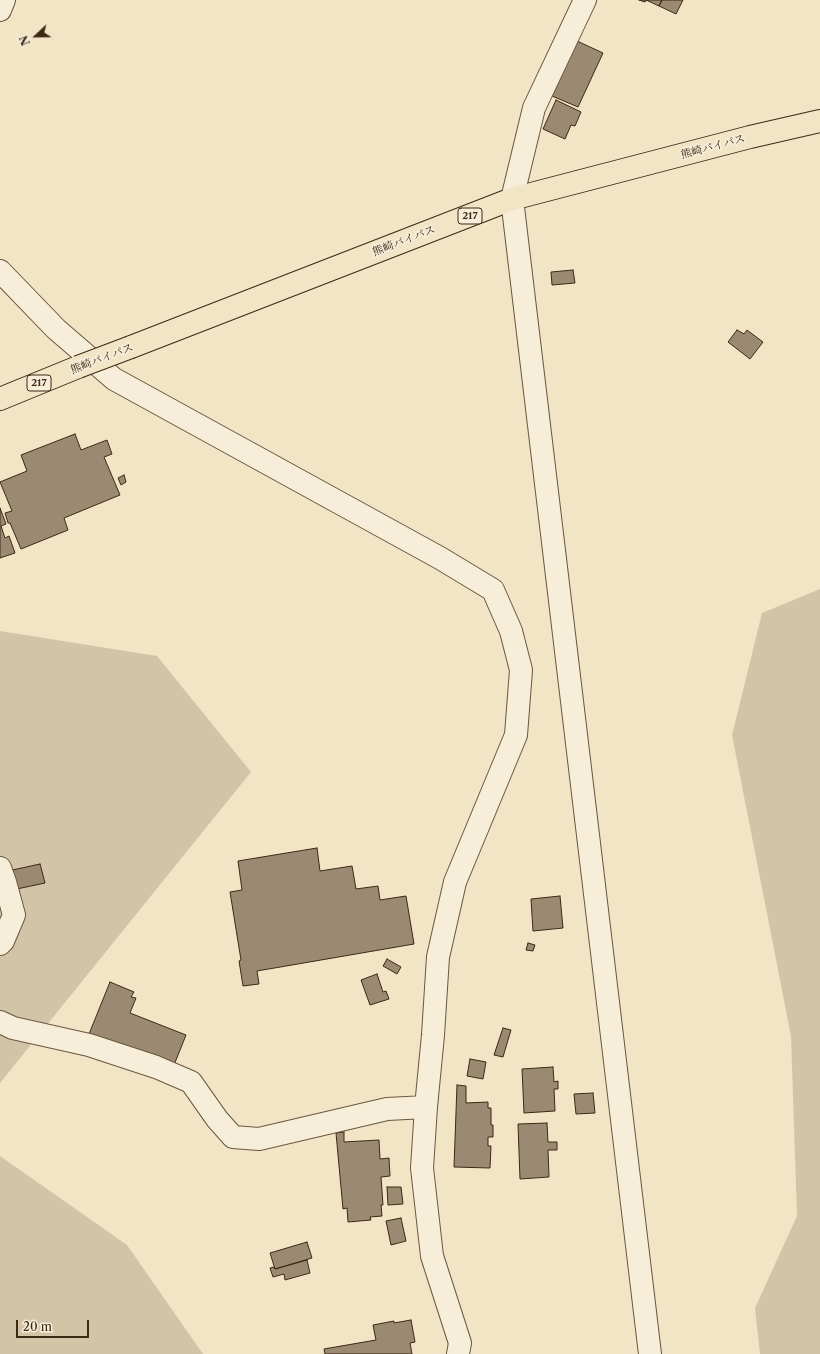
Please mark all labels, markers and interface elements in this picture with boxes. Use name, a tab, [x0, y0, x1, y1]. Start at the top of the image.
north arrow	[16, 16, 56, 56]
text: N	[17, 33, 33, 48]
street label: 熊崎バイパス	[679, 132, 747, 162]
road number: 217	[458, 208, 482, 224]
street label: 熊崎バイパス	[371, 223, 437, 259]
street label: 熊崎バイパス	[69, 341, 135, 377]
road number: 217	[27, 375, 51, 391]
scale bar	[18, 1312, 91, 1338]
text: 20 m	[23, 1319, 52, 1334]

